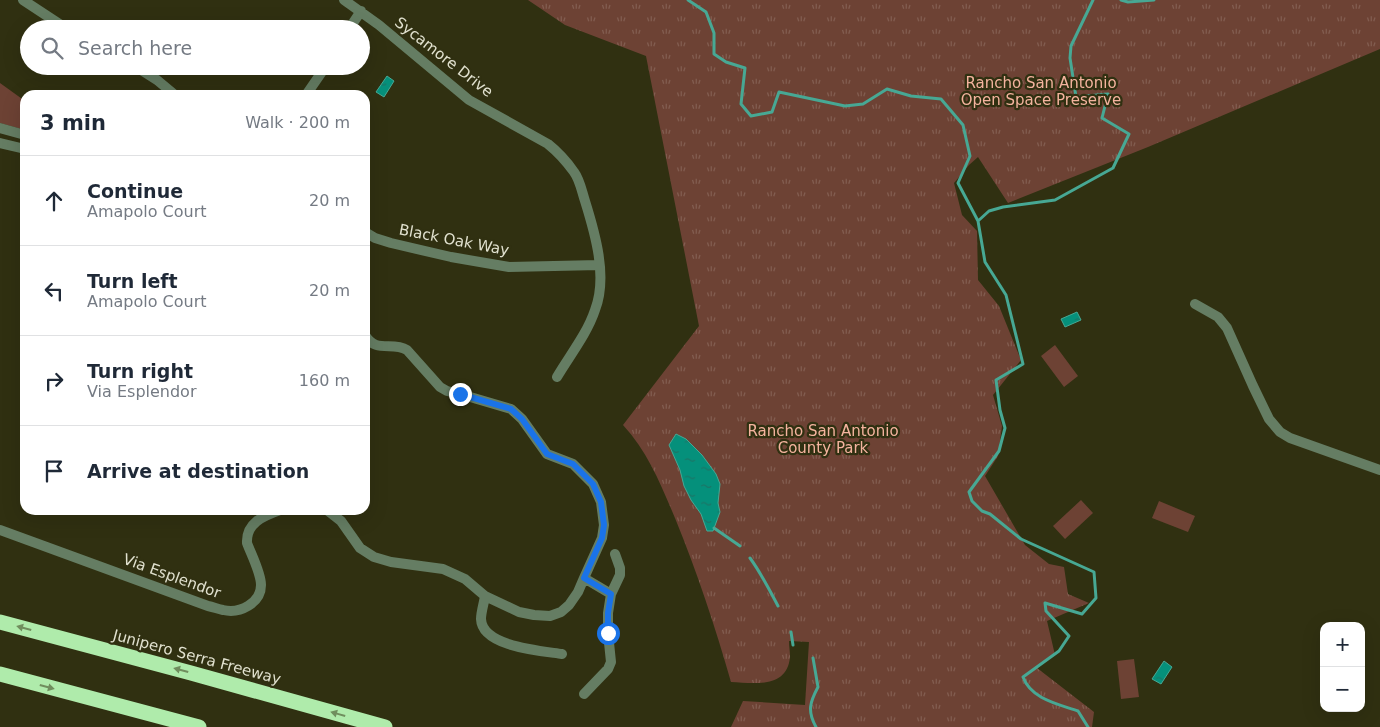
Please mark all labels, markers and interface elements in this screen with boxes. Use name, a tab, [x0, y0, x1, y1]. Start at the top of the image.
street label: Sycamore Drive	[391, 13, 497, 101]
search box	[20, 20, 370, 75]
icon: search	[38, 34, 66, 62]
text: Search here	[78, 37, 192, 59]
park label: Rancho San Antonio Open Space Preserve	[961, 74, 1121, 109]
text: 3 min	[40, 111, 106, 135]
text: Walk · 200 m	[245, 113, 350, 132]
text: Continue	[87, 180, 183, 202]
icon: ahead	[40, 187, 68, 215]
text: 20 m	[309, 191, 350, 210]
text: Amapolo Court	[87, 202, 207, 221]
street label: Black Oak Way	[397, 221, 511, 260]
text: Turn left	[87, 270, 178, 292]
icon: left	[40, 277, 68, 305]
text: 20 m	[309, 281, 350, 300]
text: Amapolo Court	[87, 292, 207, 311]
text: Turn right	[87, 360, 193, 382]
icon: right	[40, 367, 68, 395]
text: 160 m	[299, 371, 350, 390]
text: Via Esplendor	[87, 382, 196, 401]
route end	[449, 383, 472, 406]
park label: Rancho San Antonio County Park	[747, 422, 899, 457]
icon: arrive	[40, 457, 68, 485]
text: Arrive at destination	[87, 460, 309, 482]
street label: Via Esplendor	[121, 550, 224, 602]
route start	[597, 622, 620, 645]
map controls	[1320, 622, 1365, 712]
button: +	[1320, 622, 1365, 667]
one-way arrow	[17, 624, 32, 632]
street label: Junipero Serra Freeway	[110, 626, 283, 688]
one-way arrow	[174, 666, 189, 674]
button: −	[1320, 667, 1365, 712]
one-way arrow	[40, 683, 55, 691]
one-way arrow	[330, 710, 345, 718]

